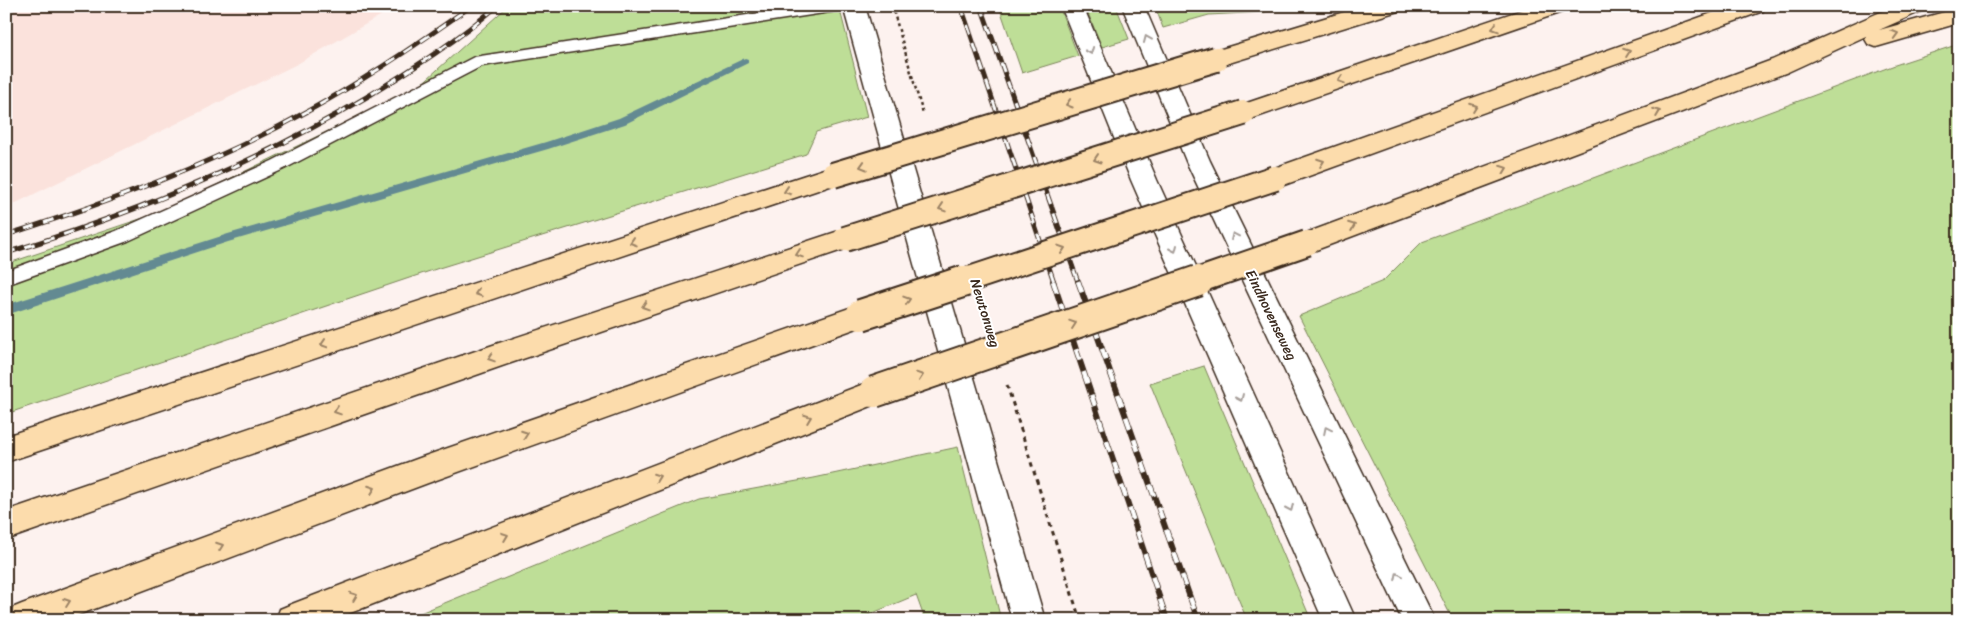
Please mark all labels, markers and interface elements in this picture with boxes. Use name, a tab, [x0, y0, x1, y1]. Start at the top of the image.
one-way arrow	[1491, 22, 1499, 32]
one-way arrow	[1890, 29, 1898, 39]
one-way arrow	[1143, 35, 1153, 44]
one-way arrow	[1084, 46, 1095, 55]
one-way arrow	[1622, 48, 1631, 58]
one-way arrow	[1337, 74, 1345, 84]
one-way arrow	[1065, 98, 1074, 108]
one-way arrow	[1469, 103, 1478, 113]
one-way arrow	[1652, 108, 1660, 118]
one-way arrow	[1093, 154, 1101, 164]
one-way arrow	[1316, 158, 1325, 168]
one-way arrow	[860, 161, 868, 171]
one-way arrow	[1500, 165, 1508, 175]
one-way arrow	[783, 185, 792, 195]
one-way arrow	[938, 203, 946, 213]
one-way arrow	[1347, 222, 1356, 232]
one-way arrow	[1229, 232, 1240, 241]
one-way arrow	[629, 236, 637, 246]
one-way arrow	[1168, 244, 1179, 253]
one-way arrow	[1057, 245, 1065, 255]
one-way arrow	[795, 249, 804, 259]
street label: Eindhovenseweg	[1238, 265, 1304, 365]
street label: Newtonweg	[963, 275, 1007, 351]
one-way arrow	[475, 287, 483, 297]
one-way arrow	[903, 296, 911, 306]
one-way arrow	[641, 300, 650, 310]
one-way arrow	[1069, 319, 1077, 329]
one-way arrow	[320, 338, 329, 348]
one-way arrow	[487, 352, 496, 362]
one-way arrow	[915, 372, 924, 382]
one-way arrow	[1234, 393, 1245, 402]
one-way arrow	[334, 405, 342, 415]
one-way arrow	[803, 414, 812, 424]
one-way arrow	[1323, 426, 1333, 435]
one-way arrow	[520, 430, 529, 440]
one-way arrow	[652, 473, 660, 483]
one-way arrow	[367, 485, 376, 495]
one-way arrow	[1283, 503, 1294, 512]
one-way arrow	[500, 532, 509, 543]
one-way arrow	[215, 542, 224, 552]
one-way arrow	[1394, 572, 1404, 581]
one-way arrow	[349, 591, 358, 602]
one-way arrow	[63, 598, 71, 608]

